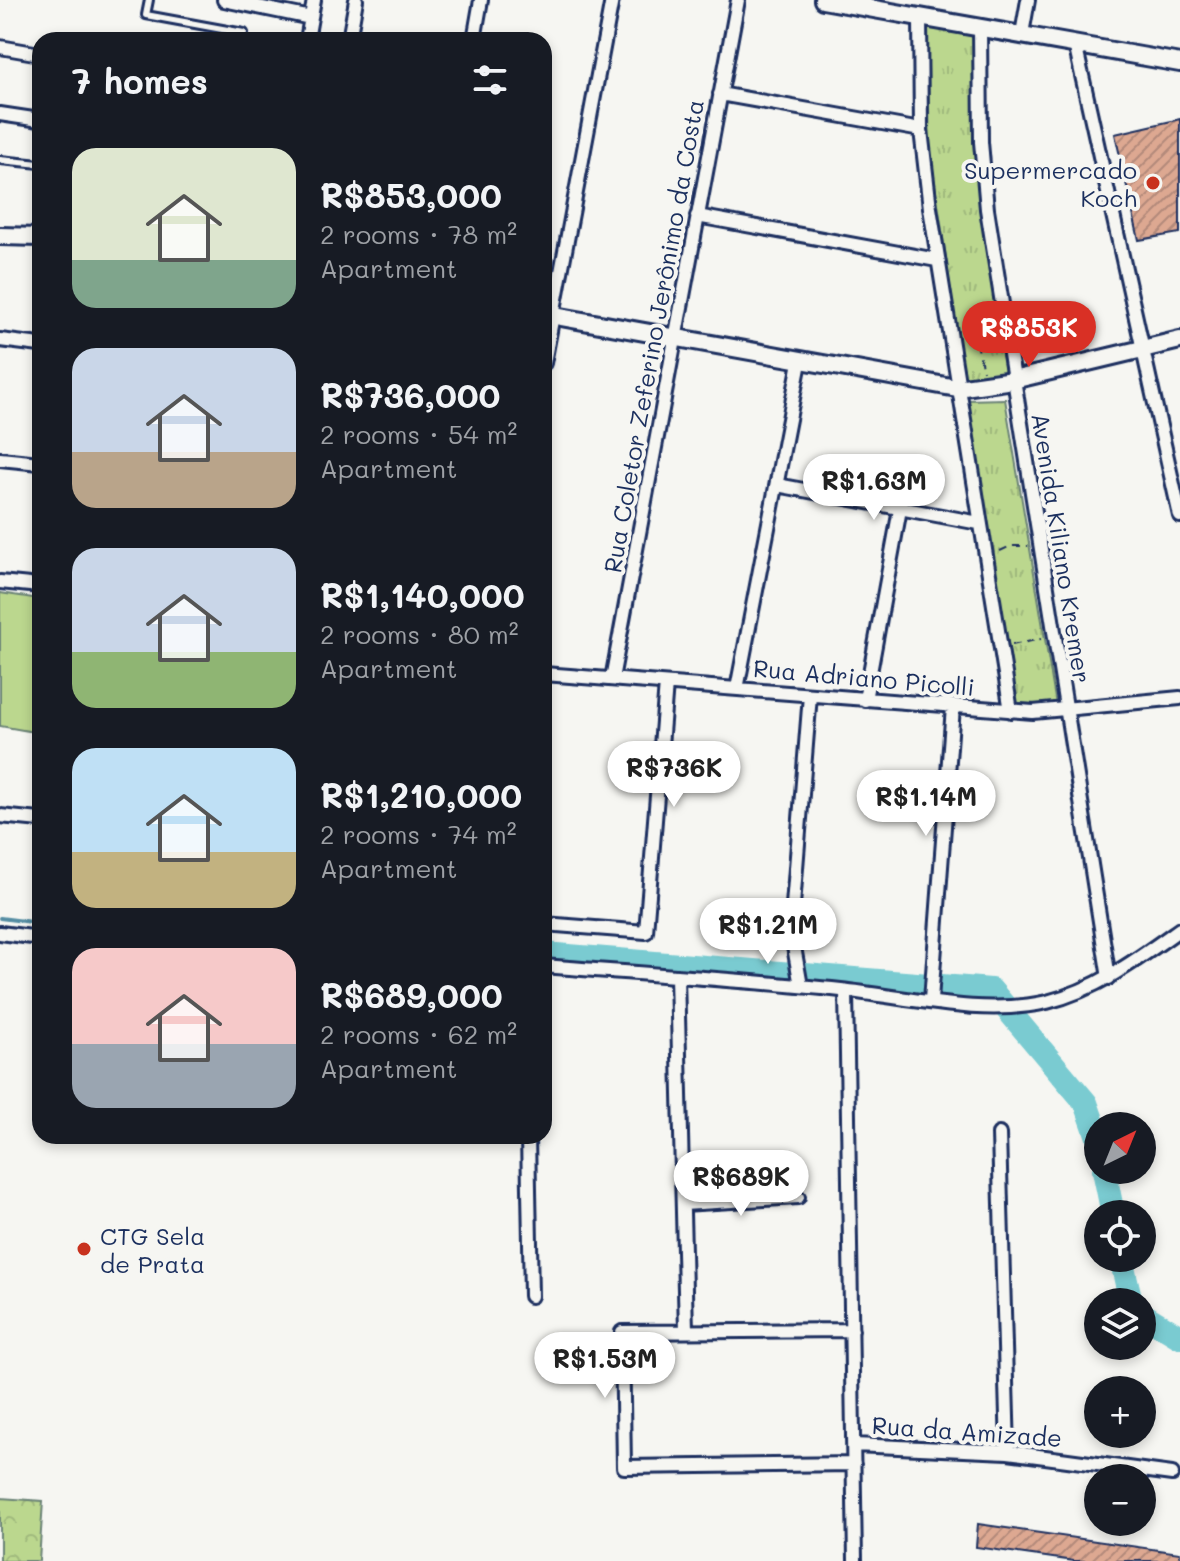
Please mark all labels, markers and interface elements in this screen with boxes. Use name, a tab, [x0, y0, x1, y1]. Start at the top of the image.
text: 7 homes	[72, 58, 208, 103]
icon: filters	[468, 58, 512, 102]
street label: Rua Coletor Zeferino Jerônimo da Costa	[596, 97, 710, 575]
place label: Supermercado Koch	[964, 154, 1137, 213]
text: R$853,000	[320, 172, 502, 217]
marker: Supermercado Koch	[1144, 174, 1162, 192]
icon: home	[136, 180, 232, 276]
text: 2 rooms · 78 m²	[320, 217, 517, 251]
text: Apartment	[320, 251, 457, 285]
pin: R$853K	[964, 301, 1094, 369]
text: R$853K	[980, 310, 1078, 344]
text: R$736,000	[320, 372, 500, 417]
icon: home	[136, 380, 232, 476]
street label: Avenida Kiliano Kremer	[1025, 411, 1099, 685]
text: 2 rooms · 54 m²	[320, 417, 517, 451]
text: Apartment	[320, 451, 457, 485]
pin: R$1.63M	[800, 454, 948, 522]
text: R$1.63M	[821, 463, 927, 497]
text: R$1,140,000	[320, 572, 525, 617]
icon: home	[136, 580, 232, 676]
text: 2 rooms · 80 m²	[320, 617, 519, 651]
text: Apartment	[320, 651, 457, 685]
street label: Rua Adriano Picolli	[752, 652, 976, 702]
pin: R$736K	[609, 741, 739, 809]
text: R$736K	[626, 750, 722, 784]
pin: R$1.14M	[852, 770, 1000, 838]
text: R$1,210,000	[320, 772, 522, 817]
text: R$1.14M	[875, 779, 977, 813]
icon: home	[136, 780, 232, 876]
text: 2 rooms · 74 m²	[320, 817, 517, 851]
text: Apartment	[320, 851, 457, 885]
pin: R$1.21M	[694, 898, 842, 966]
text: R$1.21M	[718, 907, 818, 941]
text: R$689,000	[320, 972, 503, 1017]
icon: home	[136, 980, 232, 1076]
text: 2 rooms · 62 m²	[320, 1017, 517, 1051]
text: Apartment	[320, 1051, 457, 1085]
north arrow	[1084, 1112, 1156, 1184]
map controls	[1084, 1112, 1156, 1536]
pin: R$689K	[676, 1150, 806, 1218]
text: R$689K	[692, 1159, 790, 1193]
button: locate	[1084, 1200, 1156, 1272]
place label: CTG Sela de Prata	[100, 1220, 205, 1279]
marker: CTG Sela de Prata	[75, 1240, 93, 1258]
button: layers	[1084, 1288, 1156, 1360]
pin: R$1.53M	[531, 1332, 679, 1400]
text: R$1.53M	[552, 1341, 658, 1375]
button: +	[1084, 1376, 1156, 1448]
street label: Rua da Amizade	[871, 1409, 1063, 1453]
button: −	[1084, 1464, 1156, 1536]

